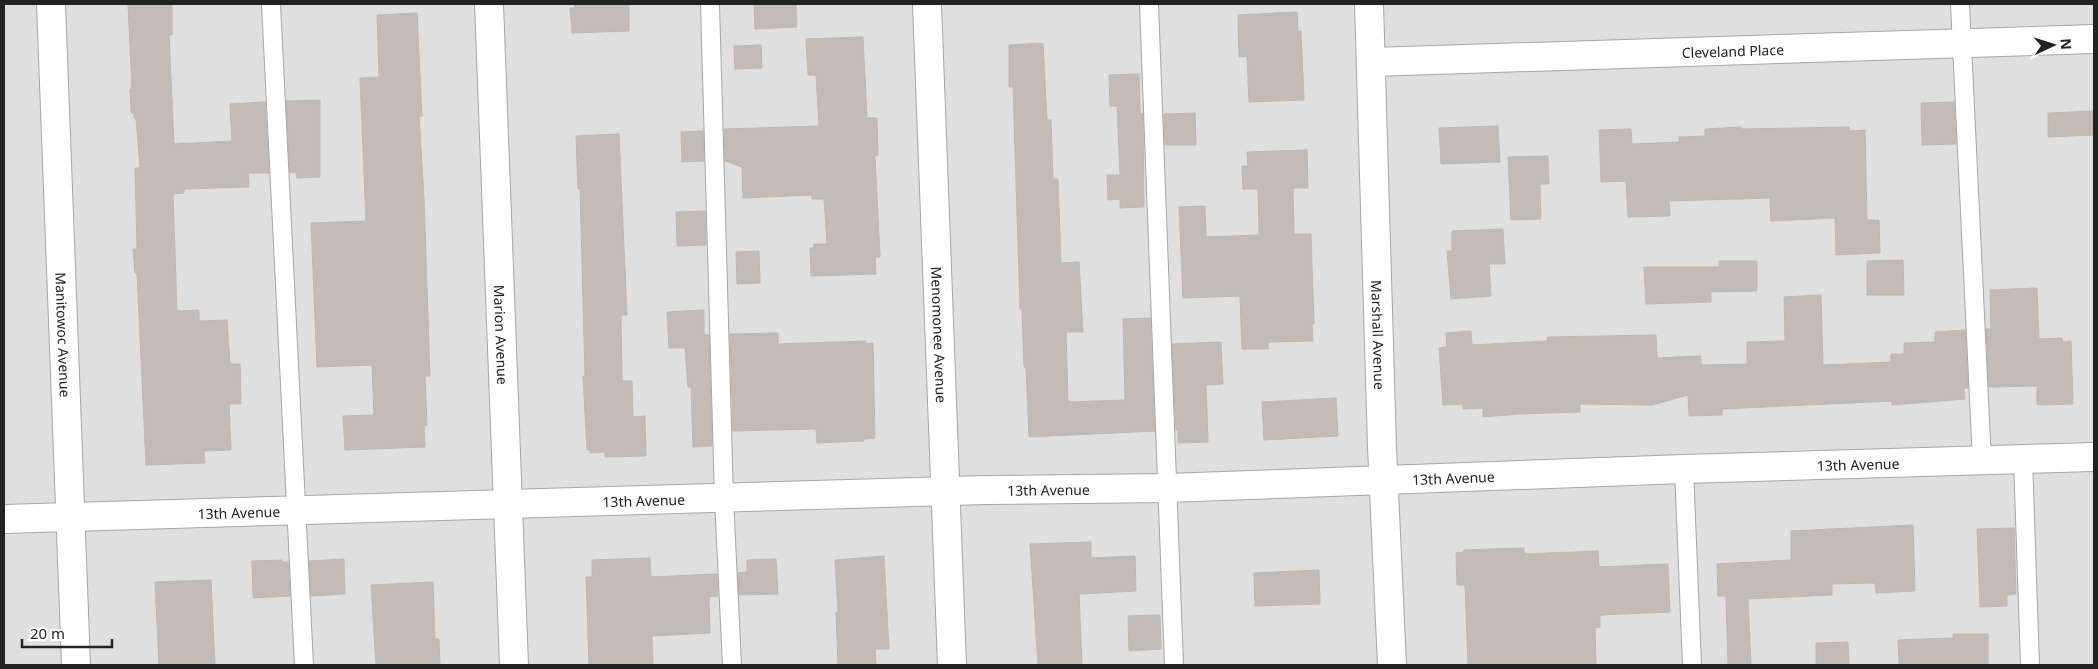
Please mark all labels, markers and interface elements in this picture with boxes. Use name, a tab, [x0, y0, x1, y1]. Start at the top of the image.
north arrow	[2028, 20, 2078, 70]
text: N	[2057, 38, 2076, 50]
street label: Cleveland Place	[1681, 39, 1784, 62]
street label: Menomonee Avenue	[927, 266, 952, 403]
street label: Manitowoc Avenue	[52, 272, 75, 398]
street label: Marshall Avenue	[1368, 280, 1390, 390]
street label: Marion Avenue	[490, 284, 513, 385]
street label: 13th Avenue	[1817, 453, 1900, 475]
street label: 13th Avenue	[1412, 466, 1495, 488]
street label: 13th Avenue	[1007, 479, 1090, 499]
street label: 13th Avenue	[602, 489, 685, 511]
street label: 13th Avenue	[197, 501, 281, 523]
scale bar	[22, 616, 112, 648]
text: 20 m	[30, 623, 65, 643]

